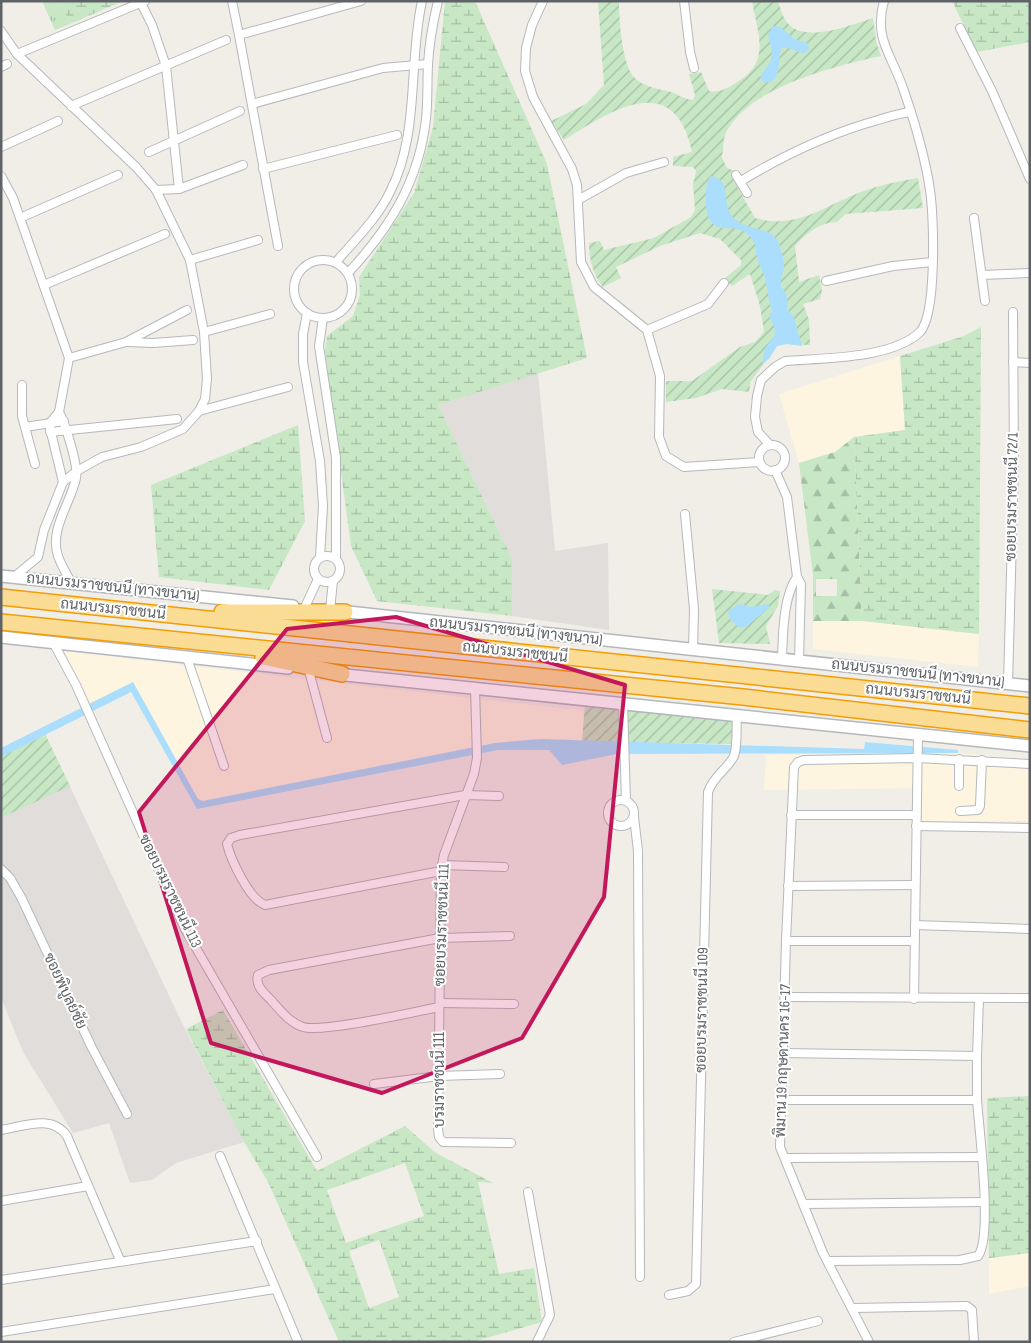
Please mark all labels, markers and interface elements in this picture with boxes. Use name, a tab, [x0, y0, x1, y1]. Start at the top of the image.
street label: ซอยบรมราชชนนี 72/1	[1000, 432, 1023, 562]
street label: ถนนบรมราชชนนี (ทางขนาน)	[26, 567, 201, 606]
street label: ถนนบรมราชชนนี	[59, 593, 167, 624]
street label: ถนนบรมราชชนนี (ทางขนาน)	[429, 611, 604, 650]
street label: ถนนบรมราชชนนี	[461, 636, 569, 667]
street label: ถนนบรมราชชนนี (ทางขนาน)	[831, 653, 1006, 692]
street label: ถนนบรมราชชนนี	[864, 678, 972, 709]
street label: ซอยบรมราชชนนี 113	[134, 831, 207, 951]
street label: ซอยบรมราชชนนี 111	[429, 863, 454, 987]
street label: ซอยบรมราชชนนี 109	[690, 947, 713, 1073]
street label: ซอยพิบูลย์ชัย	[39, 949, 92, 1032]
street label: พิมาน 19 กฤษดานคร 16-17	[771, 984, 795, 1138]
street label: บรมราชชนนี 111	[429, 1031, 449, 1128]

